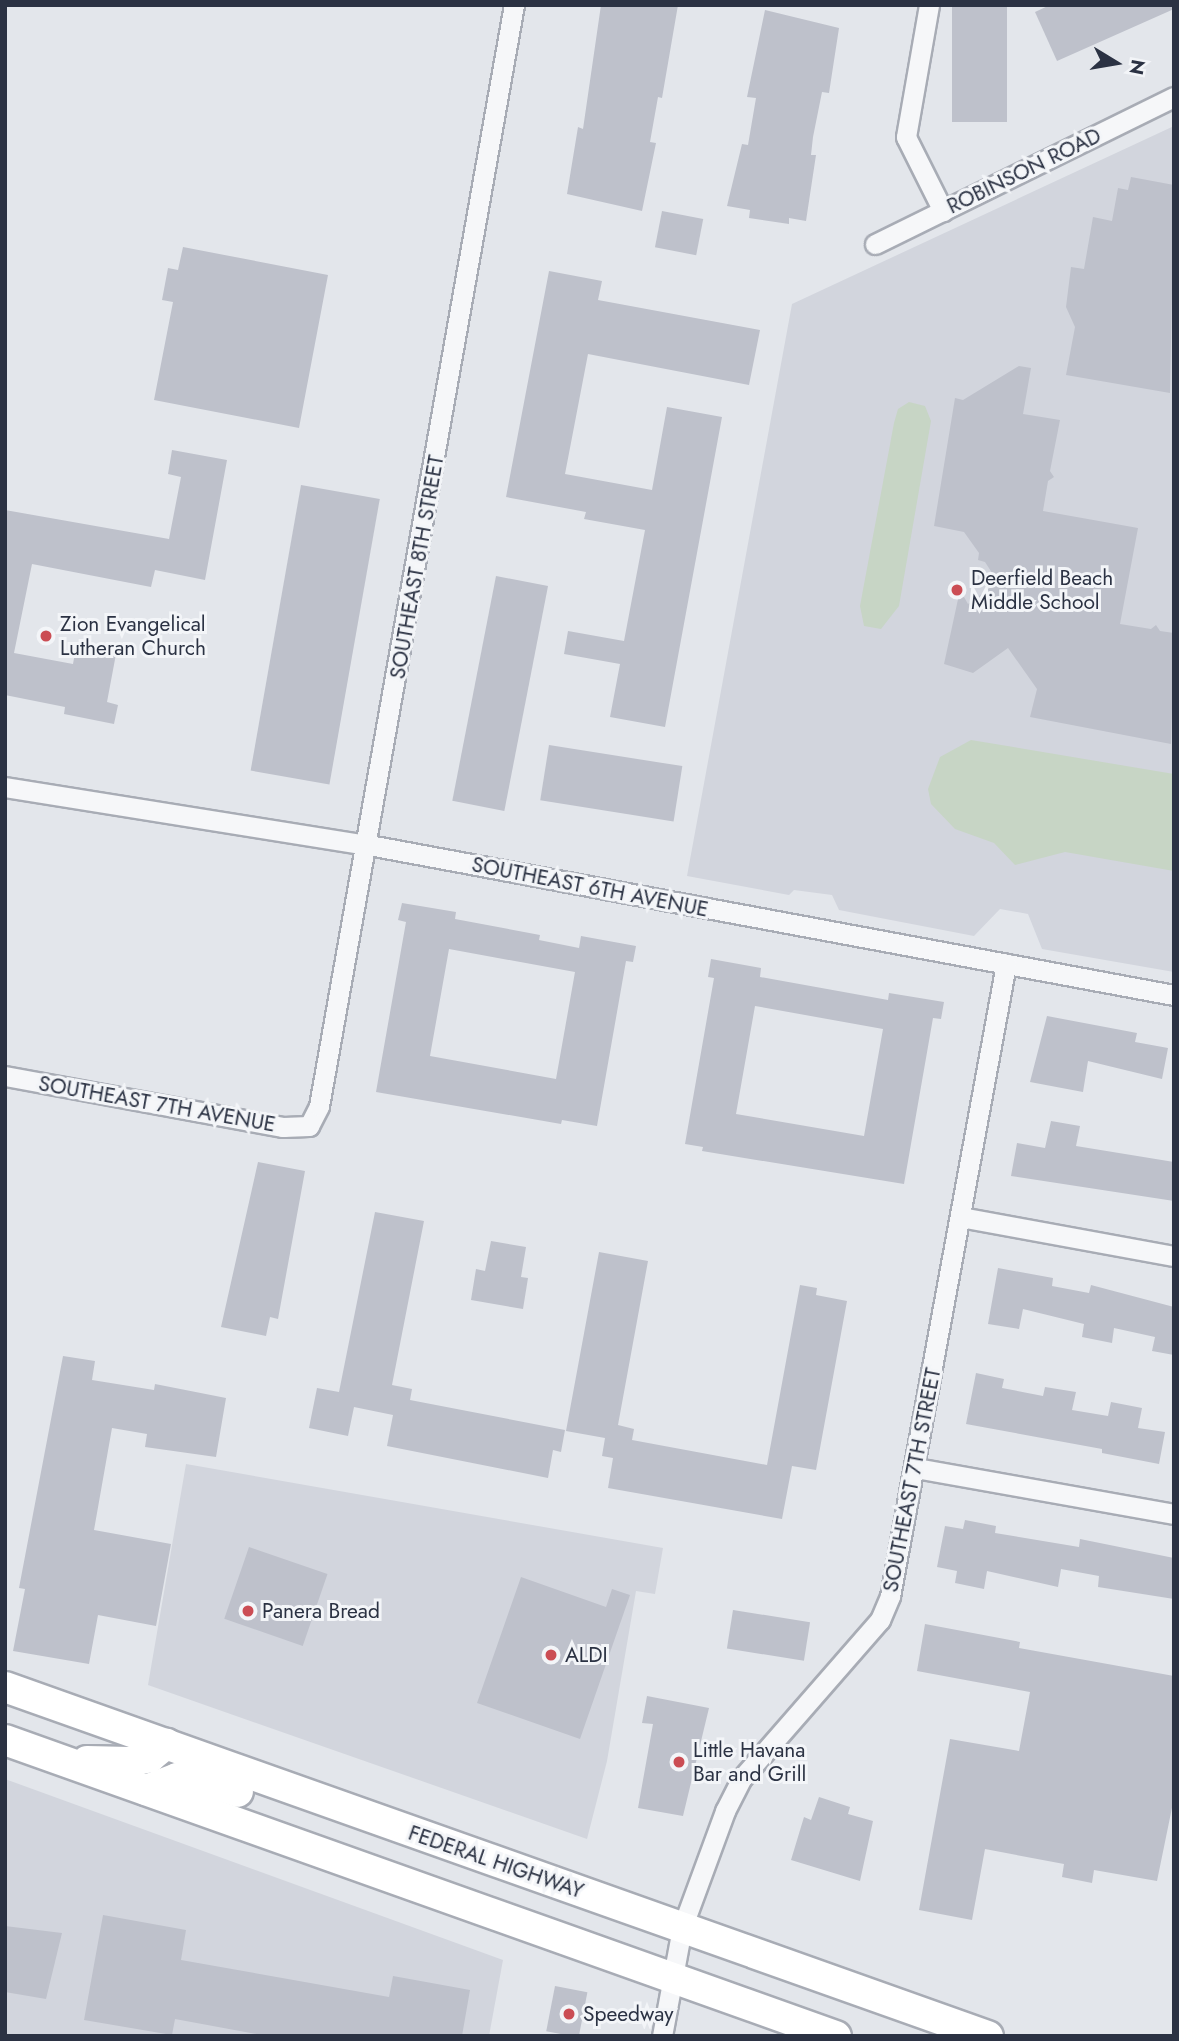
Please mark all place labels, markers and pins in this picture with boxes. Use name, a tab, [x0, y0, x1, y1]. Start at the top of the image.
place label: Deerfield Beach Middle School	[971, 565, 1113, 615]
marker: Deerfield Beach Middle School	[949, 582, 965, 598]
place label: Zion Evangelical Lutheran Church	[60, 611, 206, 661]
marker: Zion Evangelical Lutheran Church	[38, 628, 54, 644]
place label: Panera Bread	[262, 1598, 380, 1624]
marker: Panera Bread	[240, 1603, 256, 1619]
place label: ALDI	[565, 1642, 608, 1668]
marker: ALDI	[543, 1647, 559, 1663]
place label: Little Havana Bar and Grill	[693, 1737, 806, 1787]
marker: Little Havana Bar and Grill	[671, 1754, 687, 1770]
place label: Speedway	[583, 2001, 674, 2027]
marker: Speedway	[561, 2006, 577, 2022]

